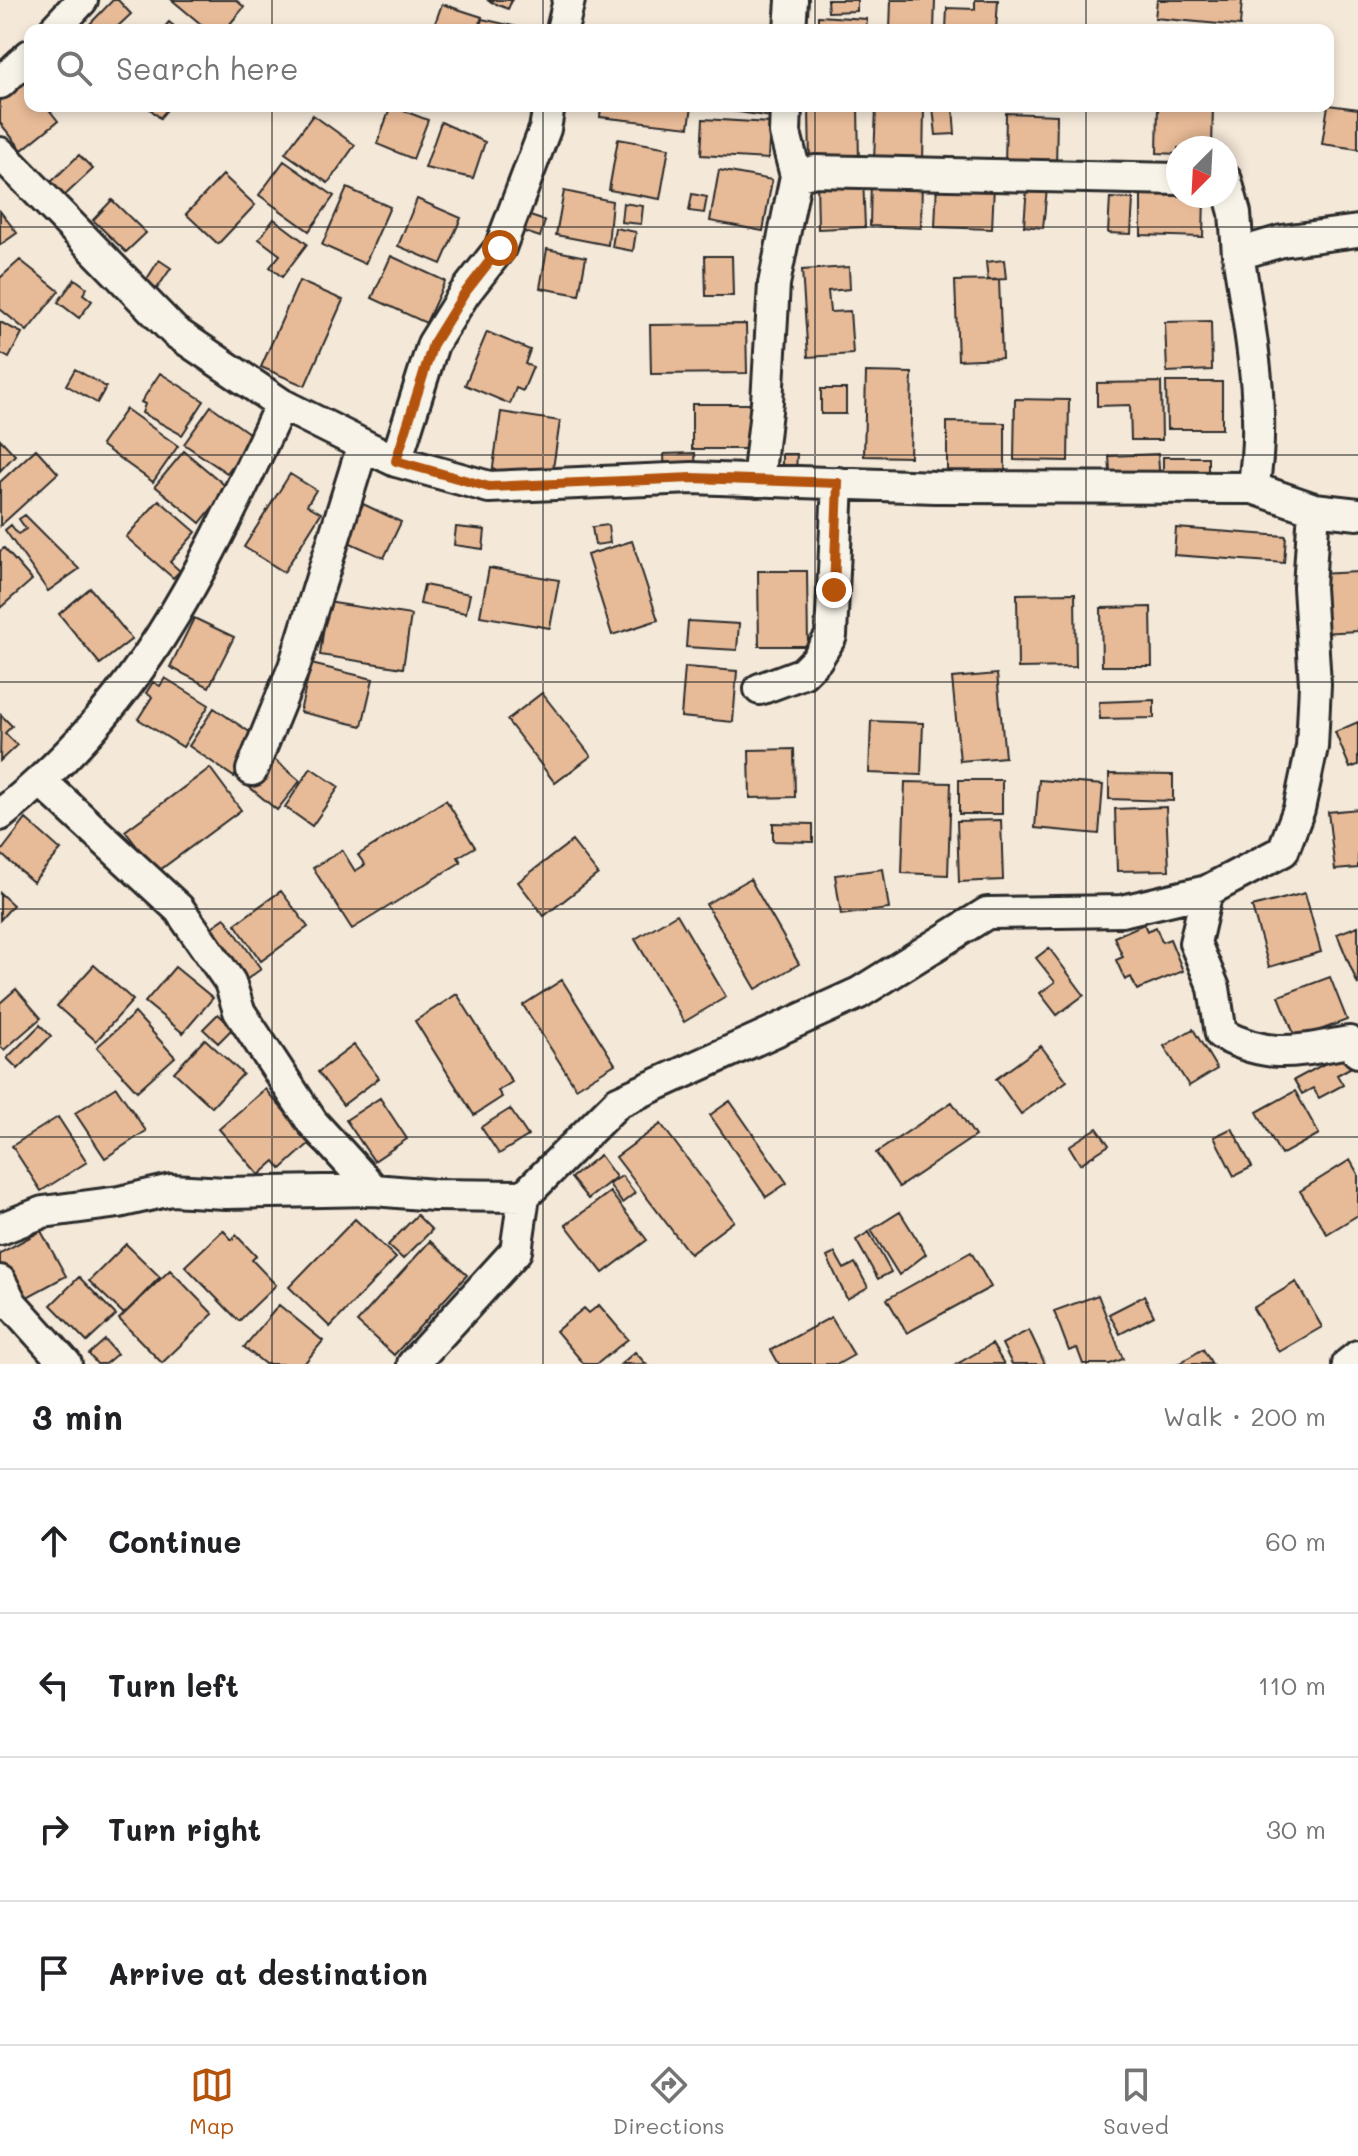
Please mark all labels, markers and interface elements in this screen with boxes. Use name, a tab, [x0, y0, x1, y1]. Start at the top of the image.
search box	[24, 24, 1334, 112]
icon: search	[52, 46, 96, 90]
text: Search here	[116, 48, 299, 88]
north arrow	[1166, 136, 1238, 208]
route start	[482, 230, 518, 266]
route end	[816, 572, 852, 608]
text: 3 min	[32, 1394, 123, 1439]
text: Walk · 200 m	[1163, 1399, 1326, 1433]
icon: ahead	[32, 1519, 76, 1563]
text: Continue	[108, 1521, 241, 1561]
text: 60 m	[1265, 1524, 1326, 1558]
icon: left	[32, 1663, 76, 1707]
text: Turn left	[108, 1665, 239, 1705]
text: 110 m	[1258, 1668, 1326, 1702]
icon: right	[32, 1807, 76, 1851]
text: Turn right	[108, 1809, 261, 1849]
text: 30 m	[1266, 1812, 1326, 1846]
icon: arrive	[32, 1951, 76, 1995]
text: Arrive at destination	[108, 1953, 428, 1993]
tab: Map	[189, 2063, 234, 2140]
tab: Directions	[613, 2063, 725, 2140]
tab: Saved	[1103, 2063, 1169, 2140]

